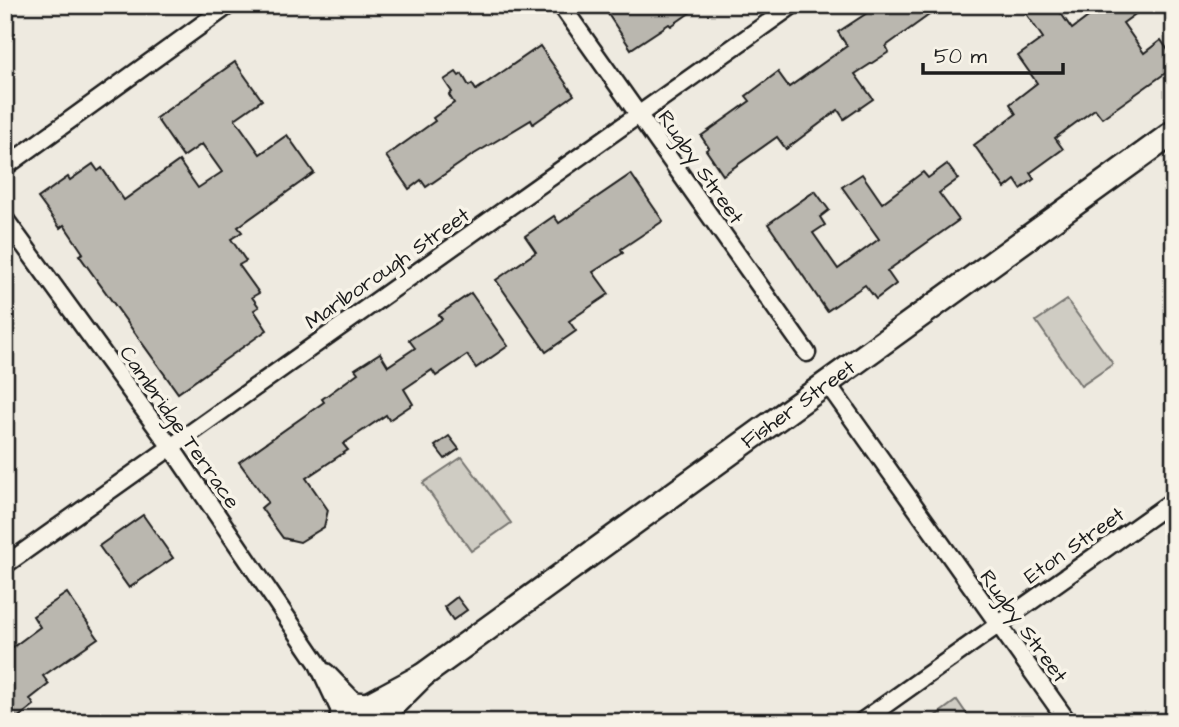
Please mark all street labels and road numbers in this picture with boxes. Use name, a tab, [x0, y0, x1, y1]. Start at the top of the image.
street label: Rugby Street	[649, 105, 751, 232]
street label: Marlborough Street	[299, 200, 477, 338]
street label: Cambridge Terrace	[111, 340, 247, 516]
street label: Fisher Street	[735, 353, 862, 456]
street label: Eton Street	[1018, 500, 1131, 591]
street label: Rugby Street	[971, 564, 1075, 690]

